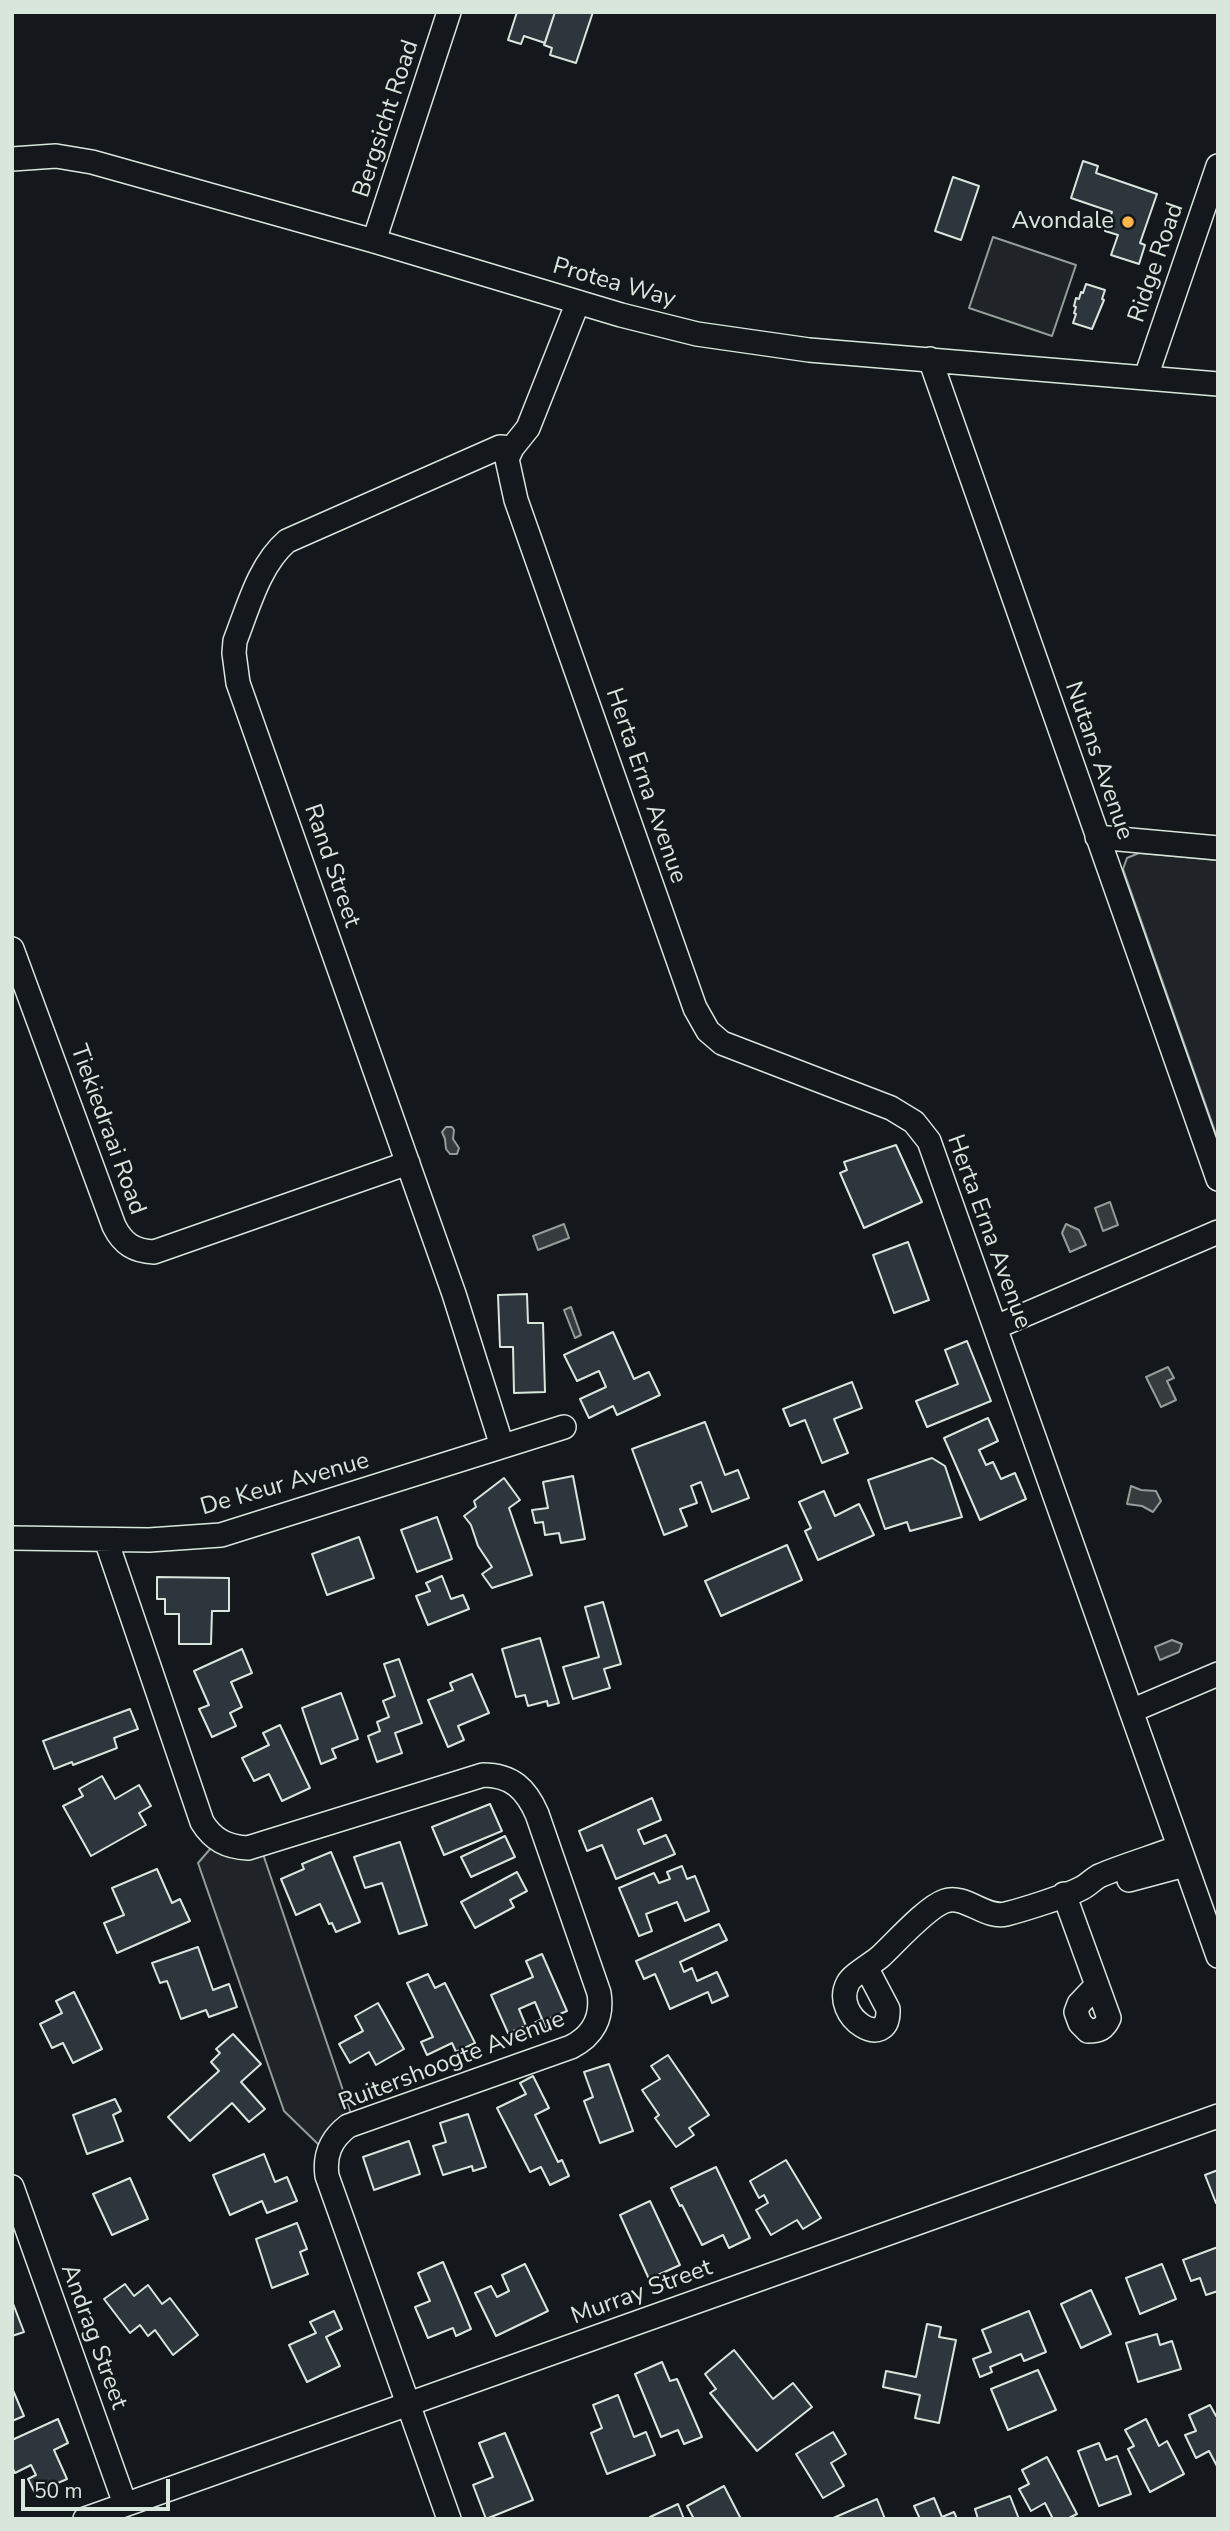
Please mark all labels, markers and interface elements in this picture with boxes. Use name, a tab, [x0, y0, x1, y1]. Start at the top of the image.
street label: Bergsicht Road	[348, 37, 426, 201]
street label: Ridge Road	[1123, 199, 1191, 327]
place label: Avondale	[1012, 208, 1114, 236]
marker: Avondale	[1120, 214, 1136, 230]
street label: Protea Way	[549, 253, 679, 315]
street label: Nutans Avenue	[1057, 678, 1139, 844]
street label: Herta Erna Avenue	[598, 685, 692, 887]
street label: Rand Street	[297, 801, 365, 931]
street label: Tiekiedraai Road	[63, 1041, 151, 1219]
street label: Herta Erna Avenue	[940, 1131, 1036, 1333]
street label: De Keur Avenue	[197, 1447, 373, 1523]
street label: Ruitershoogte Avenue	[335, 2006, 569, 2118]
street label: Murray Street	[568, 2254, 716, 2332]
street label: Andrag Street	[53, 2261, 133, 2413]
scale bar	[24, 2464, 173, 2508]
text: 50 m	[34, 2477, 83, 2505]

